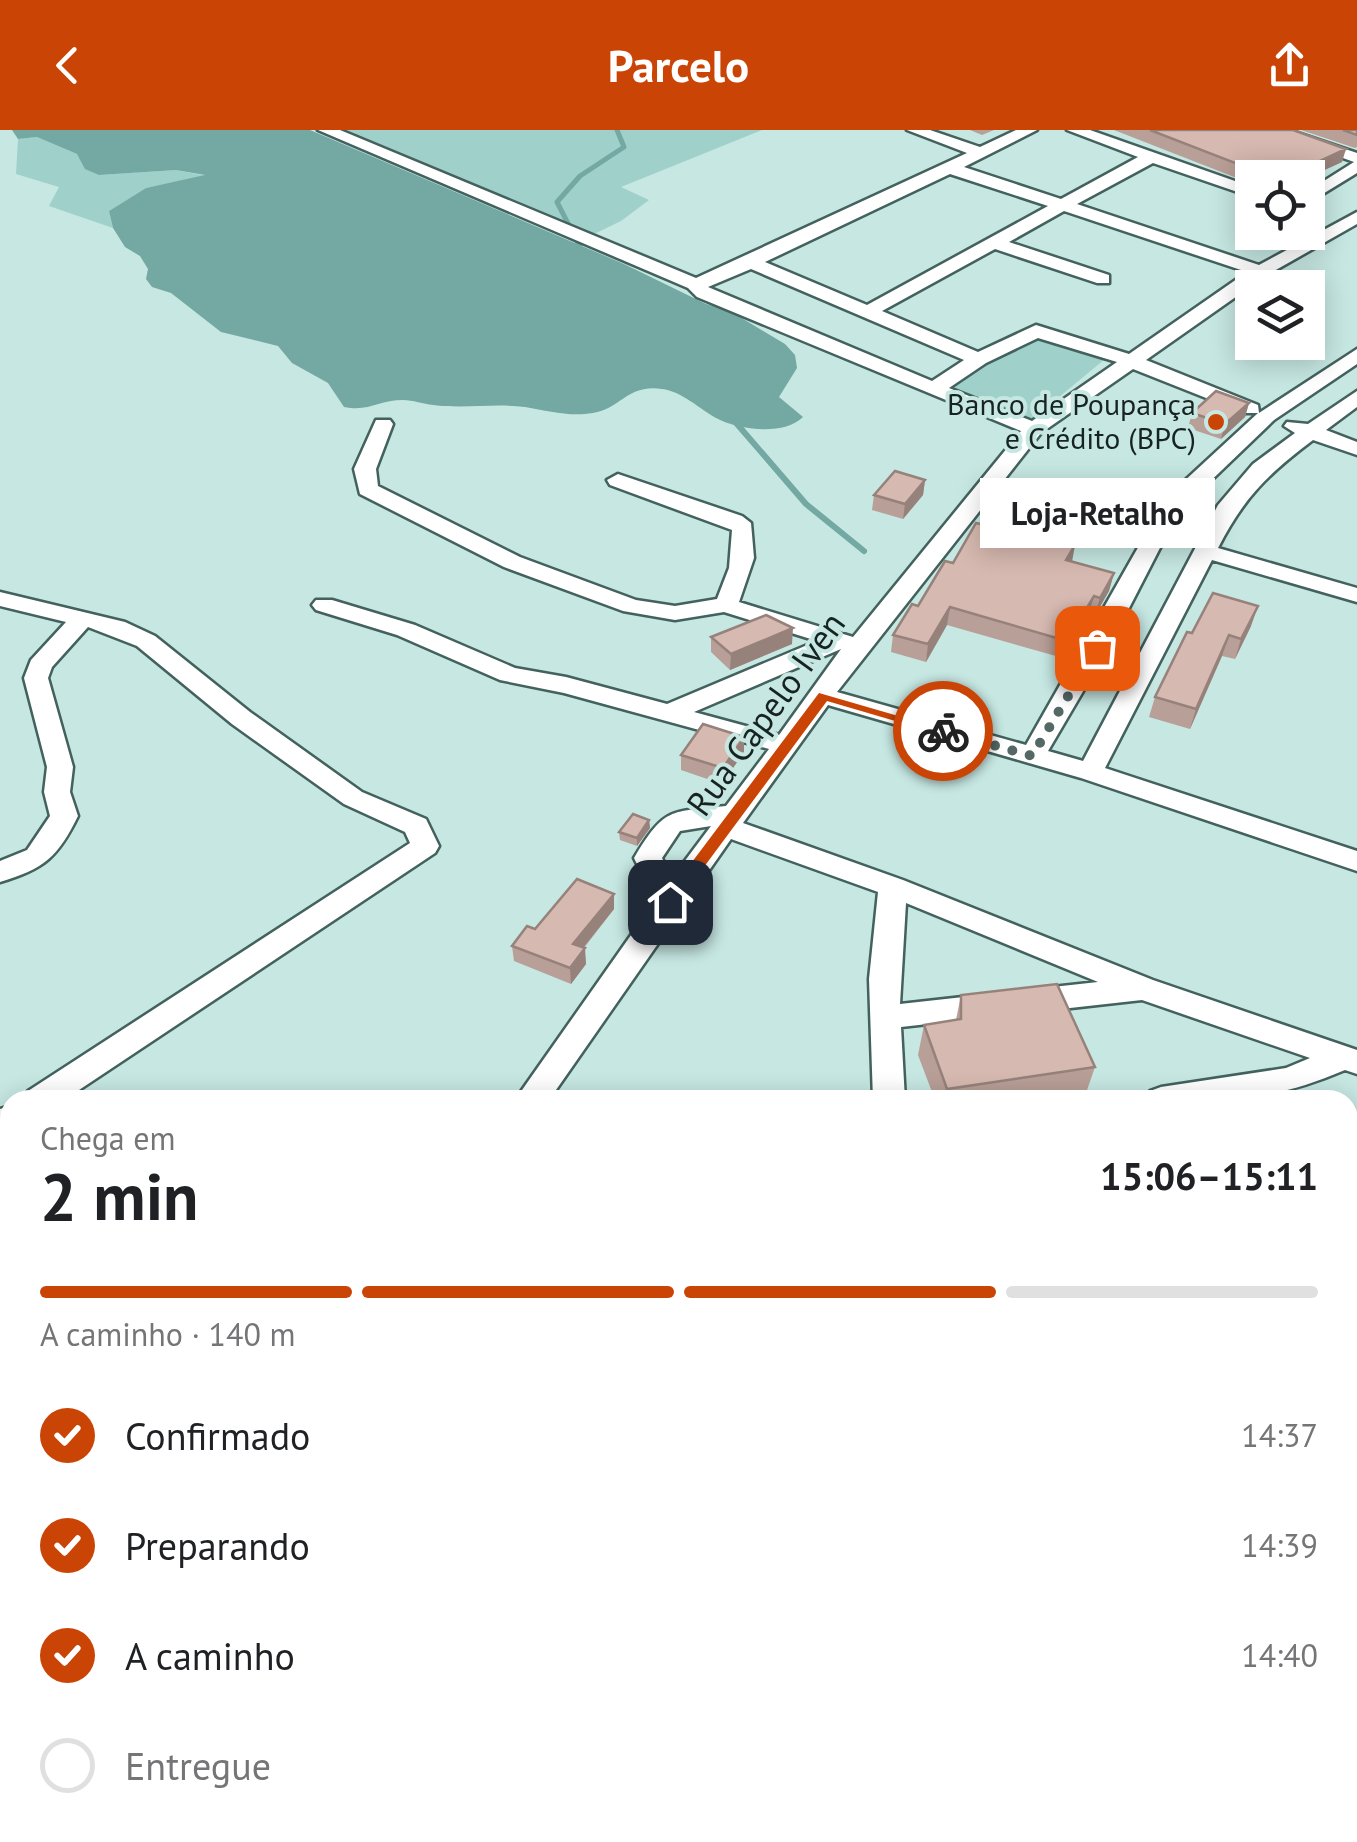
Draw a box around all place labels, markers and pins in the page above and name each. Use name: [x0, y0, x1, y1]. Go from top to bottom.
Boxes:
place label: Banco de Poupança e Crédito (BPC): [947, 384, 1196, 457]
marker: Banco de Poupança e Crédito (BPC): [1205, 411, 1227, 433]
callout: Loja-Retalho: [980, 478, 1214, 548]
pin: [1055, 606, 1140, 691]
pin: [628, 860, 713, 945]

